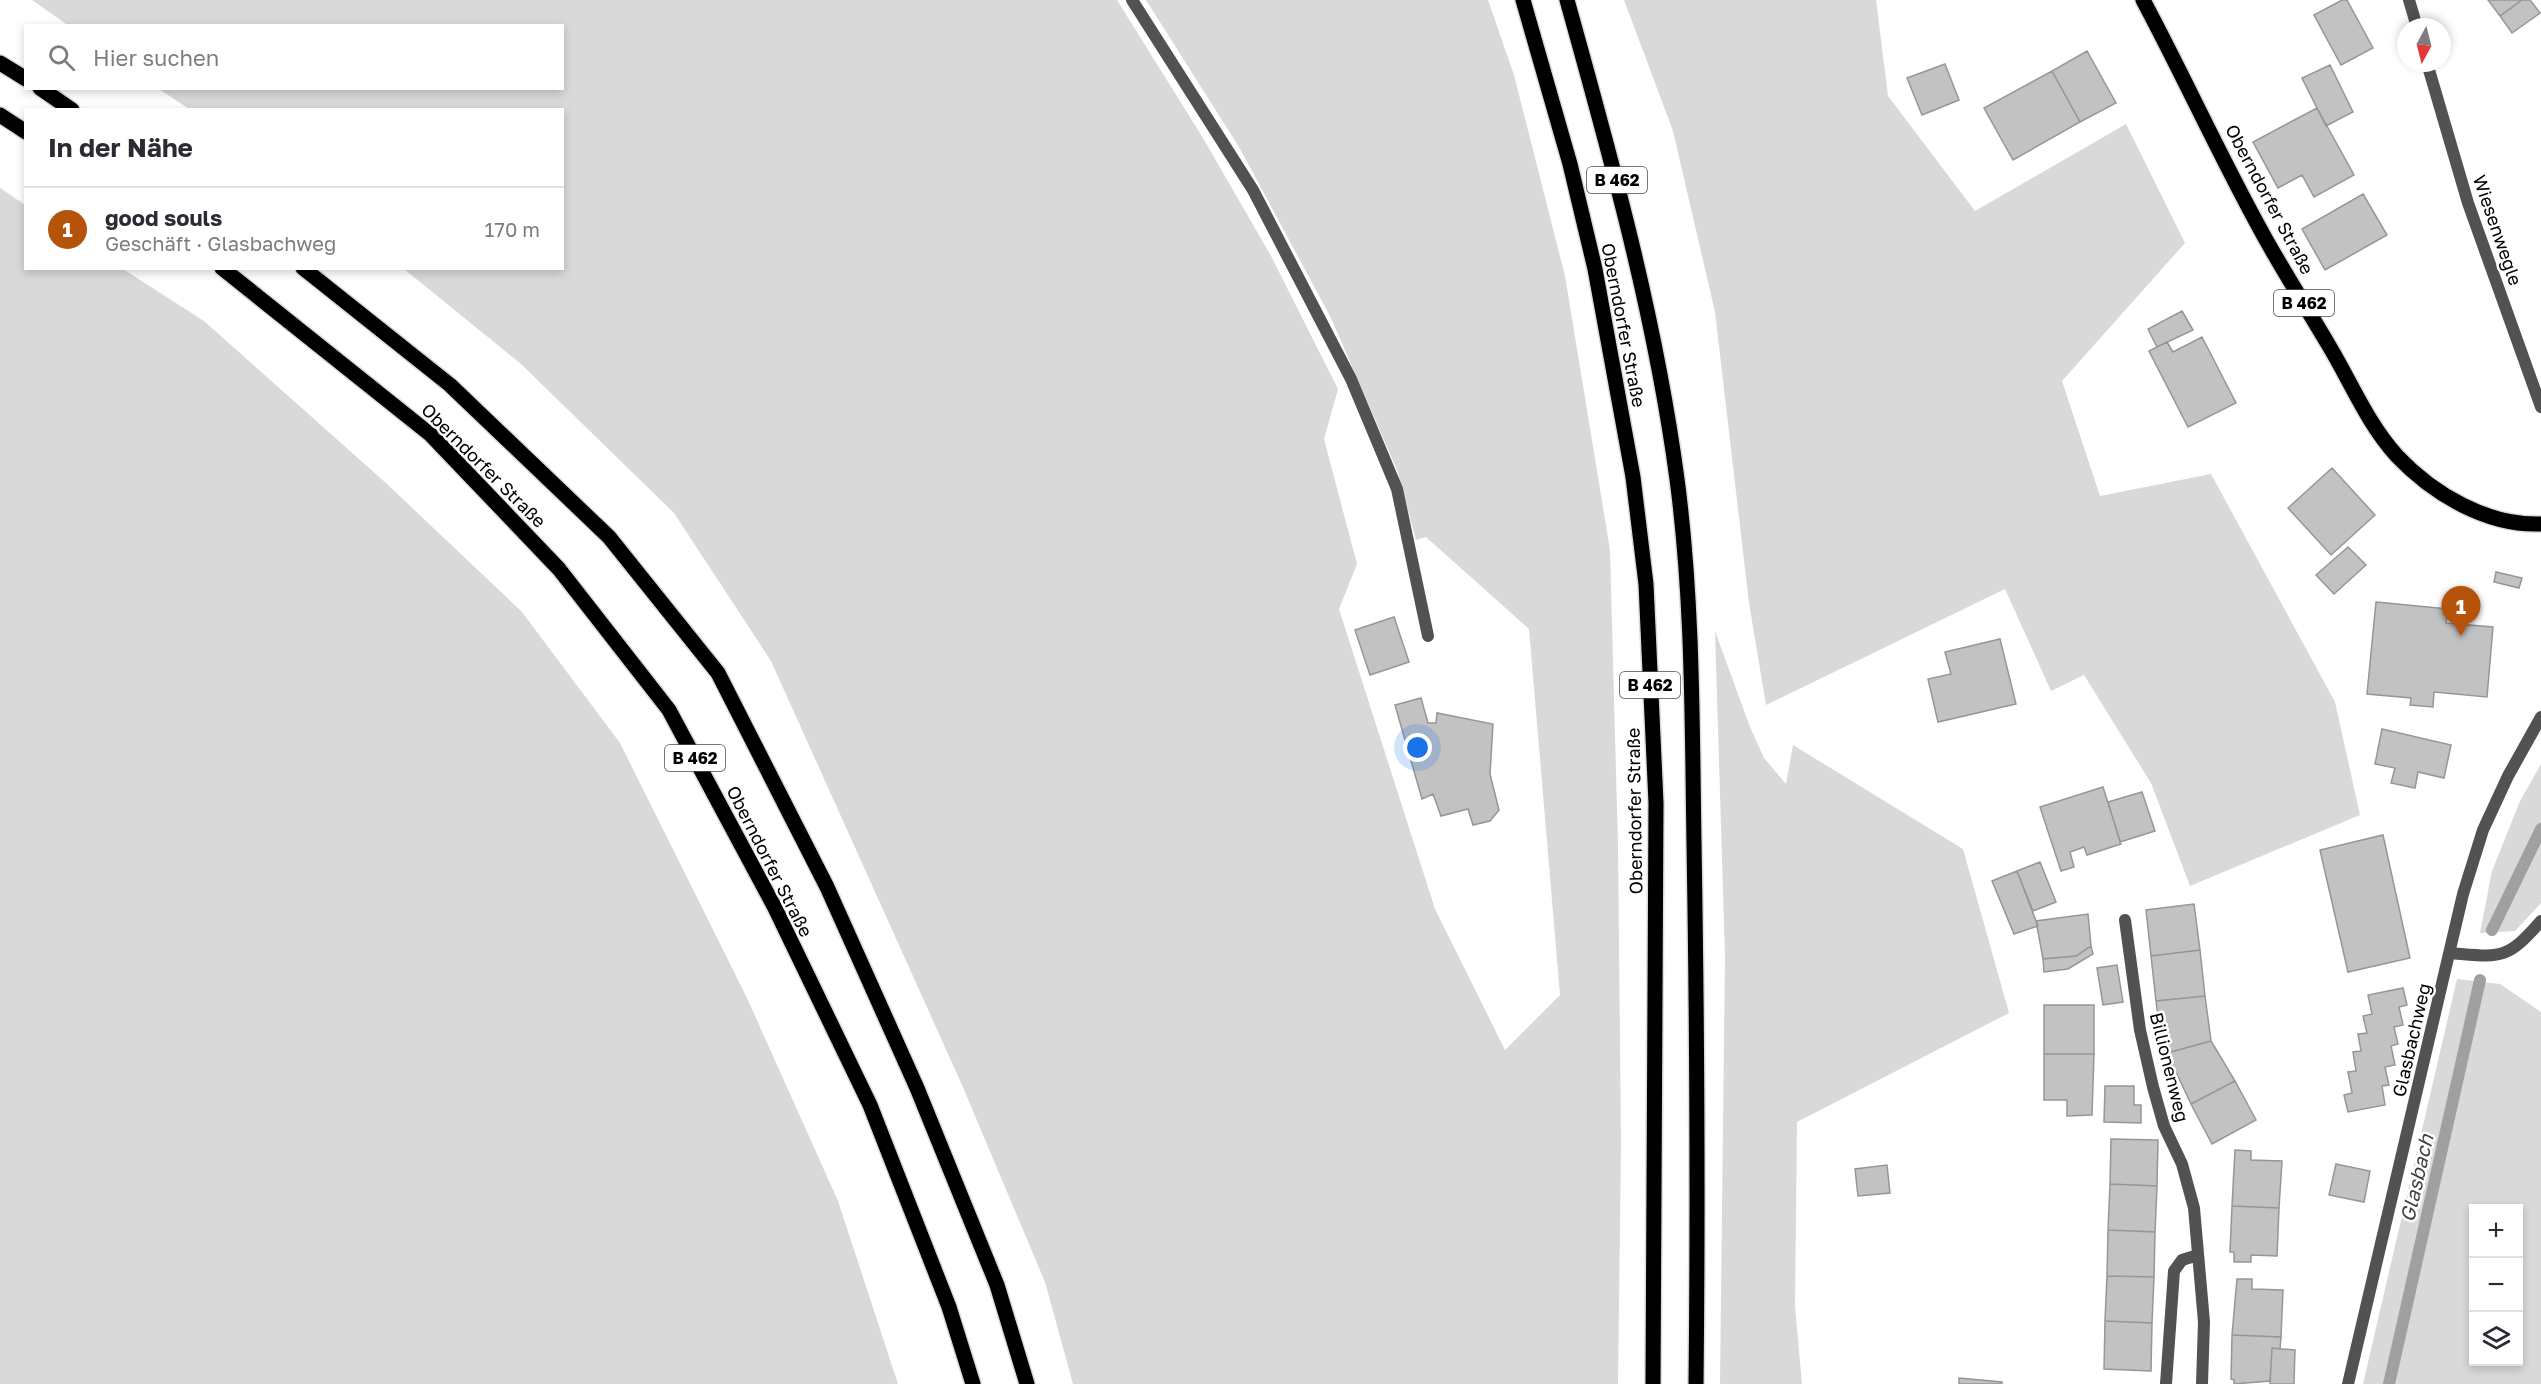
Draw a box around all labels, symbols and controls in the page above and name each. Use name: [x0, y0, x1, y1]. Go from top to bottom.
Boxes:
north arrow: [2397, 18, 2451, 72]
search box: [24, 24, 564, 90]
icon: search: [45, 41, 78, 74]
text: Hier suchen: [93, 44, 219, 71]
street label: Oberndorfer Straße: [2221, 120, 2319, 278]
text: In der Nähe: [48, 132, 193, 163]
road number: B 462: [1587, 167, 1647, 193]
street label: Wiesenwegle: [2469, 172, 2527, 288]
text: good souls: [105, 204, 222, 231]
text: 1: [62, 217, 73, 241]
text: 170 m: [485, 217, 540, 241]
text: Geschäft · Glasbachweg: [105, 231, 336, 255]
street label: Oberndorfer Straße: [1597, 241, 1651, 409]
road number: B 462: [2274, 290, 2334, 316]
street label: Oberndorfer Straße: [417, 398, 551, 532]
pin: 1: [2442, 586, 2480, 636]
road number: B 462: [1620, 672, 1680, 698]
street label: Oberndorfer Straße: [1622, 727, 1646, 895]
your location: [1403, 733, 1432, 762]
road number: B 462: [665, 745, 725, 771]
street label: Oberndorfer Straße: [722, 782, 818, 940]
street label: Glasbachweg: [2387, 981, 2435, 1099]
street label: Billionenweg: [2146, 1010, 2194, 1124]
water label: Glasbach: [2394, 1131, 2438, 1224]
map controls: [2469, 1204, 2523, 1366]
button: +: [2469, 1204, 2523, 1258]
button: −: [2469, 1258, 2523, 1312]
button: layers: [2469, 1312, 2523, 1366]

